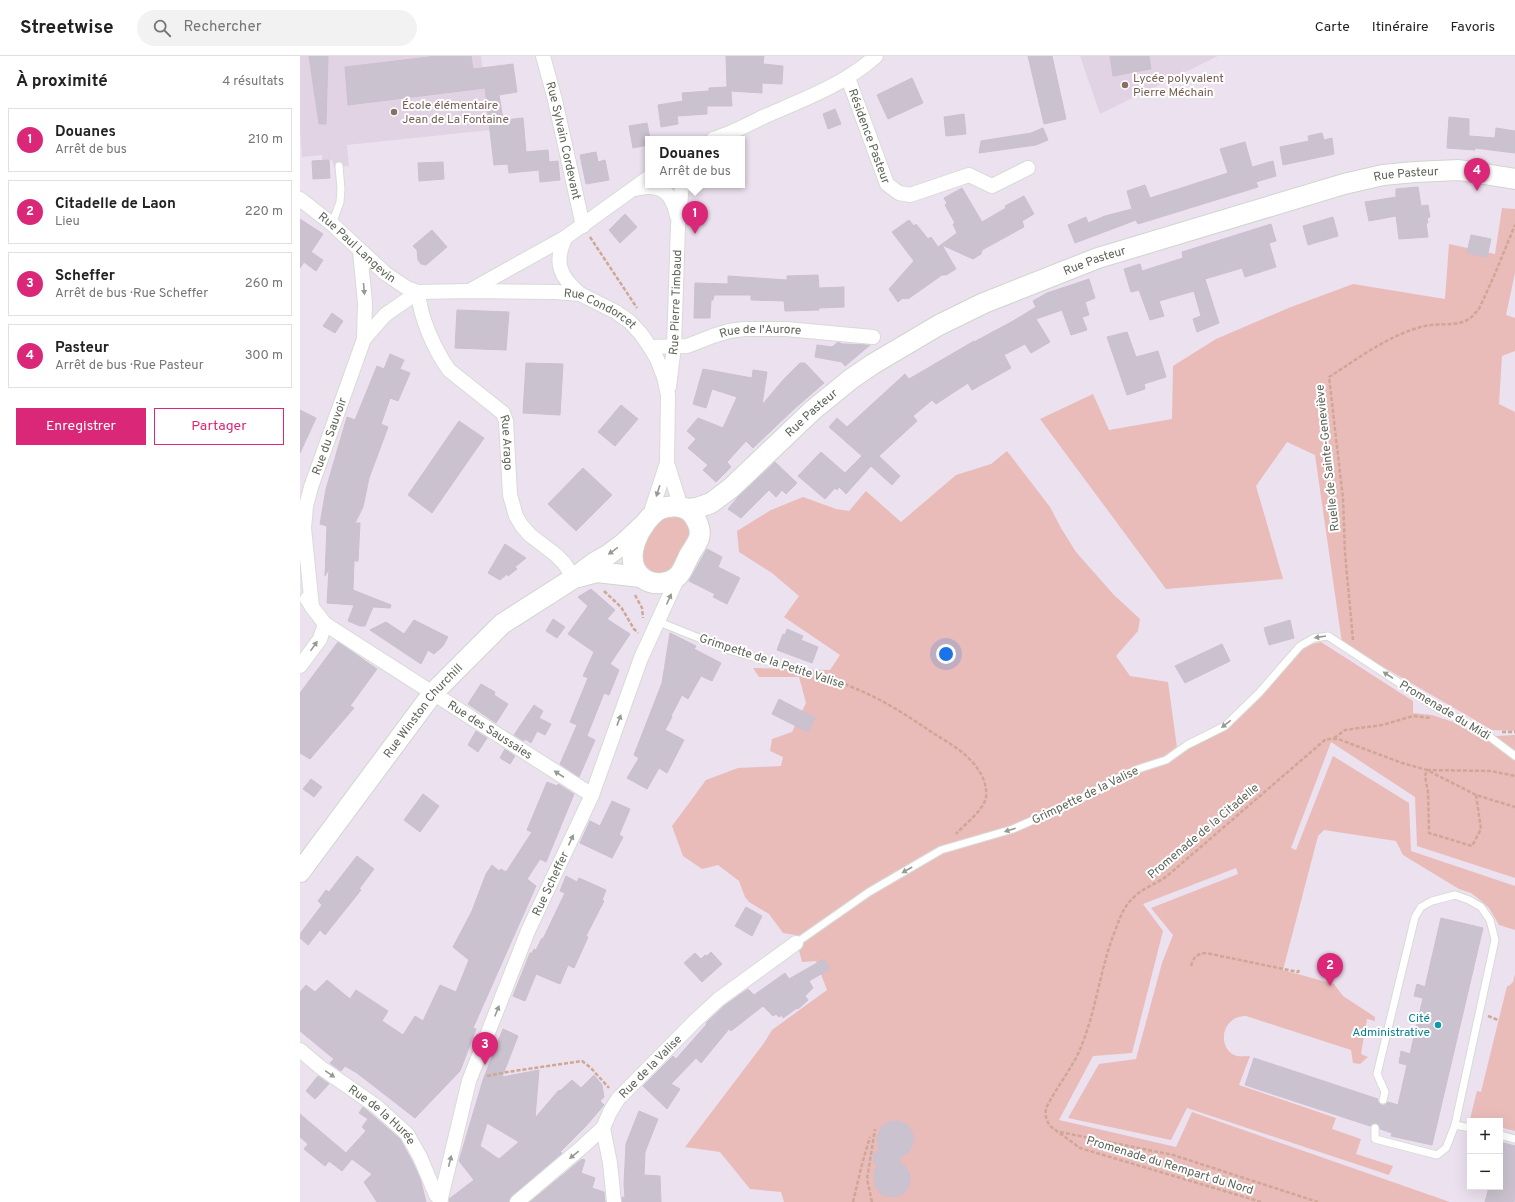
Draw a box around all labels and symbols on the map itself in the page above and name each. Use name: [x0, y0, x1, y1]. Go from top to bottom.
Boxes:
place label: Lycée polyvalent Pierre Méchain: [1133, 71, 1224, 101]
street label: Rue Sylvain Cordevant: [541, 80, 584, 201]
marker: Lycée polyvalent Pierre Méchain: [1120, 80, 1130, 90]
street label: Résidence Pasteur: [844, 87, 893, 187]
place label: École élémentaire Jean de La Fontaine: [402, 98, 509, 128]
marker: École élémentaire Jean de La Fontaine: [389, 107, 399, 117]
pin: 4: [1464, 158, 1490, 191]
street label: Rue Pasteur: [1372, 164, 1439, 186]
pin: 1: [682, 201, 708, 234]
street label: Rue Paul Langevin: [314, 209, 399, 287]
street label: Rue Pasteur: [1061, 243, 1128, 280]
street label: Rue Pierre Timbaud: [666, 249, 686, 356]
one-way arrow: [361, 283, 367, 296]
street label: Rue Condorcet: [563, 286, 639, 333]
street label: Rue de l'Aurore: [718, 322, 802, 343]
street label: Ruelle de Sainte-Geneviève: [1312, 384, 1344, 532]
street label: Rue Pasteur: [782, 386, 842, 441]
street label: Rue du Sauvoir: [309, 395, 351, 478]
street label: Rue Arago: [495, 413, 516, 471]
one-way arrow: [655, 485, 661, 497]
one-way arrow: [608, 547, 618, 555]
one-way arrow: [666, 593, 672, 604]
street label: Grimpette de la Petite Valise: [697, 631, 846, 693]
one-way arrow: [1314, 635, 1326, 641]
one-way arrow: [310, 641, 318, 651]
your location: [936, 644, 956, 664]
street label: Rue Winston Churchill: [380, 661, 467, 762]
one-way arrow: [1383, 671, 1393, 679]
street label: Promenade du Midi: [1396, 677, 1493, 744]
street label: Rue des Saussaies: [444, 697, 535, 764]
one-way arrow: [616, 713, 622, 725]
one-way arrow: [1221, 720, 1231, 728]
street label: Grimpette de la Valise: [1029, 763, 1141, 829]
one-way arrow: [554, 770, 564, 778]
street label: Promenade de la Citadelle: [1145, 780, 1263, 883]
one-way arrow: [1003, 827, 1015, 833]
one-way arrow: [568, 835, 574, 846]
street label: Rue Scheffer: [529, 849, 573, 919]
one-way arrow: [901, 866, 913, 873]
pin: 2: [1317, 953, 1343, 986]
one-way arrow: [494, 1004, 500, 1016]
place label: Cité Administrative: [1352, 1011, 1430, 1041]
marker: Cité Administrative: [1433, 1020, 1443, 1030]
pin: 3: [472, 1032, 498, 1065]
street label: Rue de la Valise: [616, 1032, 686, 1102]
one-way arrow: [325, 1070, 335, 1078]
street label: Rue de la Hurée: [345, 1082, 419, 1148]
street label: Promenade du Rempart du Nord: [1084, 1133, 1255, 1199]
one-way arrow: [569, 1150, 579, 1159]
one-way arrow: [447, 1155, 453, 1167]

